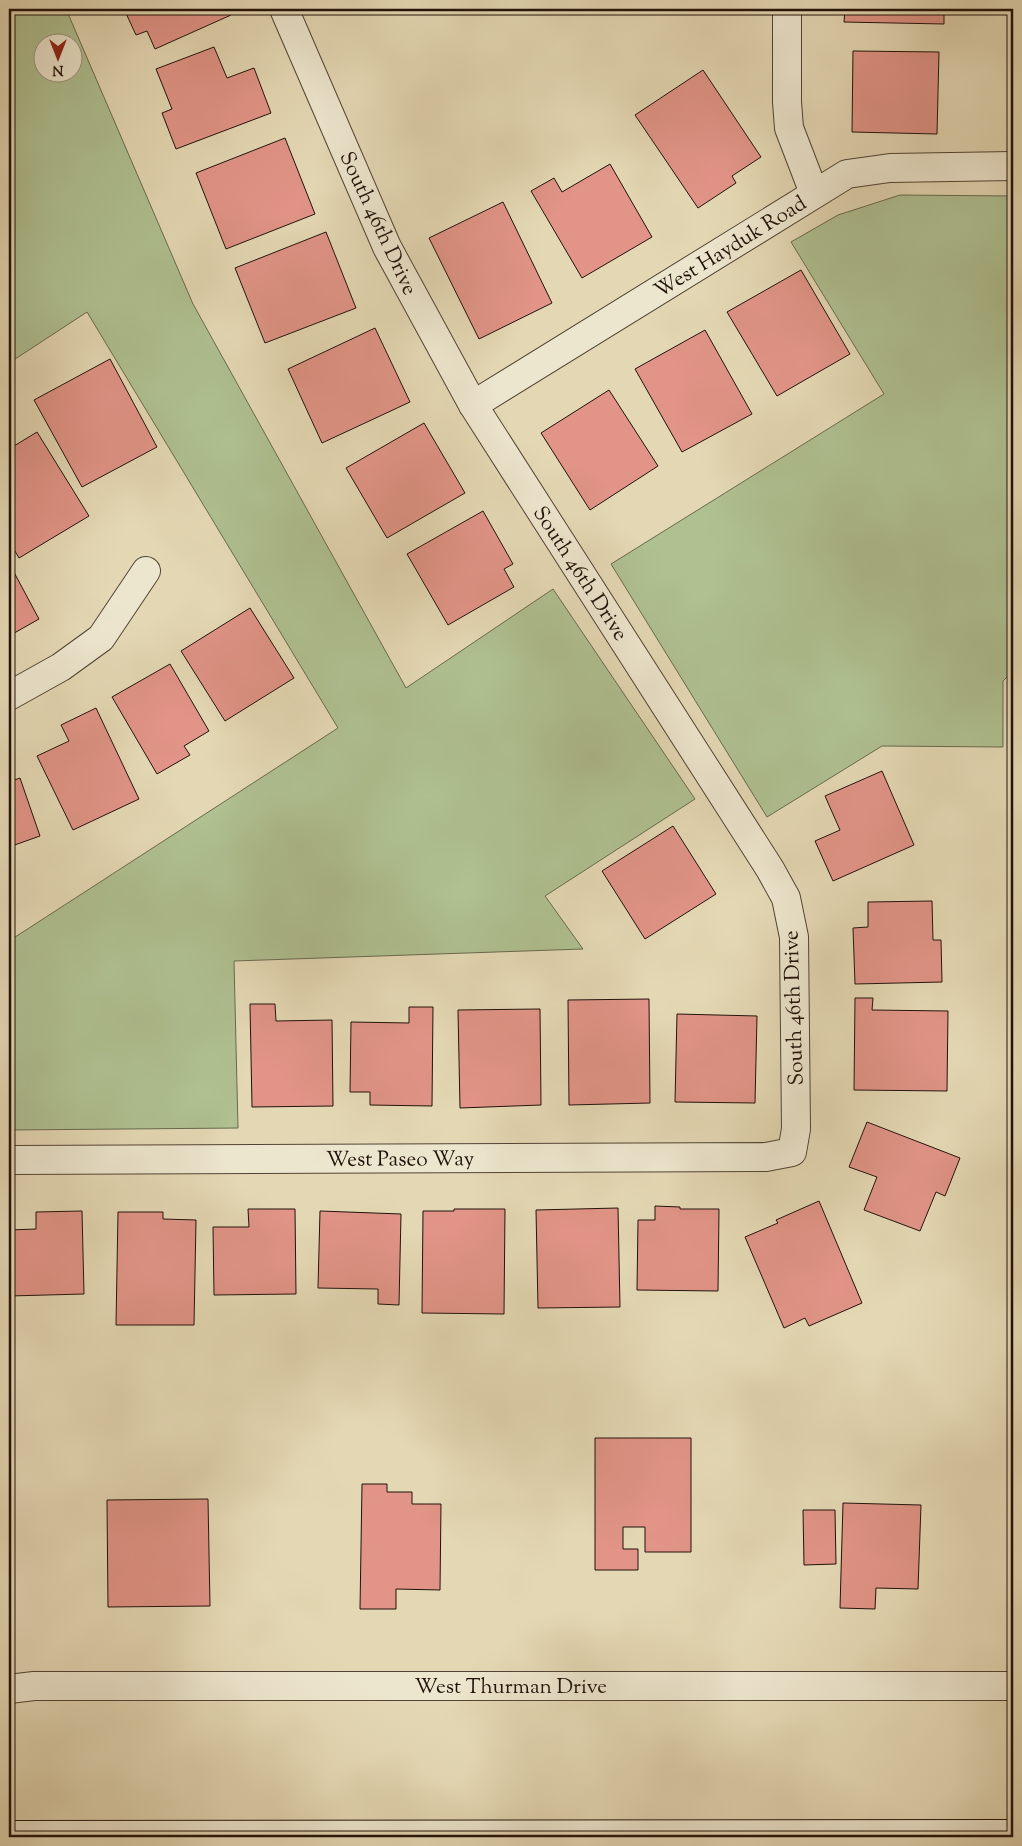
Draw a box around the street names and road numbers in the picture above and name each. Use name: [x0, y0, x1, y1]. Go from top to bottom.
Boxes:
street label: South 46th Drive: [331, 147, 424, 301]
street label: West Hayduk Road: [649, 189, 813, 306]
street label: South 46th Drive: [524, 501, 634, 647]
street label: South 46th Drive: [777, 930, 813, 1086]
street label: West Paseo Way: [326, 1145, 475, 1176]
street label: West Thurman Drive: [415, 1673, 607, 1703]

